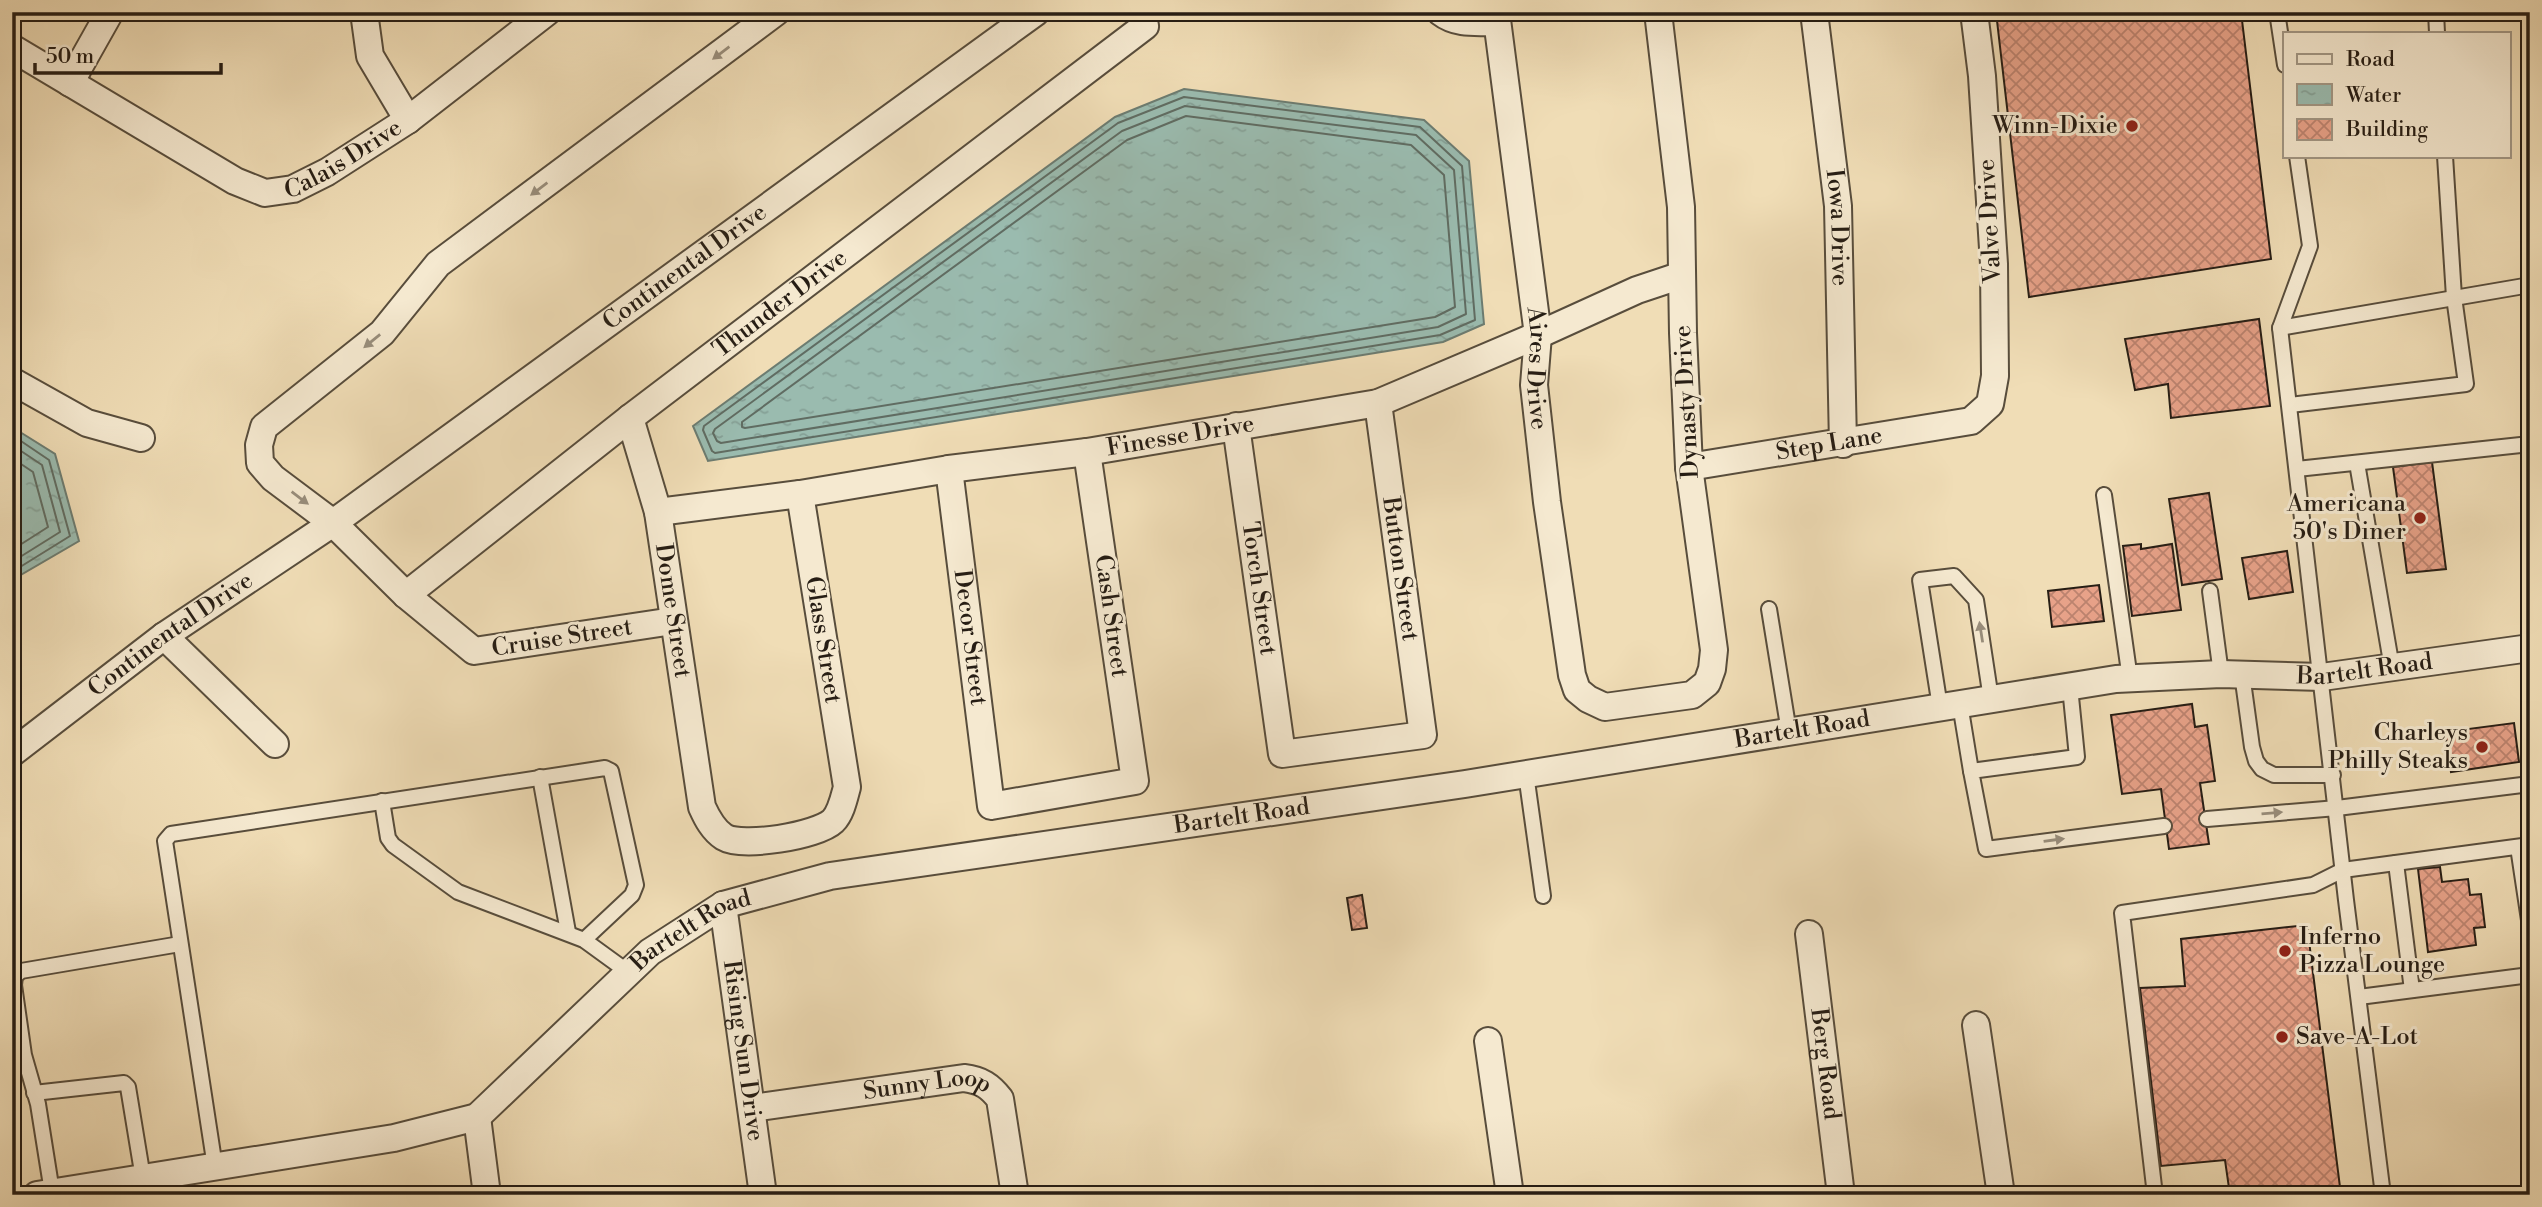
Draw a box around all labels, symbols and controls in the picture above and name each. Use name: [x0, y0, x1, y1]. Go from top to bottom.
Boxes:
scale bar: [35, 32, 220, 76]
legend: [2283, 32, 2510, 158]
text: 50 m: [46, 44, 94, 70]
one-way arrow: [712, 46, 730, 60]
text: Road: [2346, 47, 2395, 73]
text: Water: [2345, 83, 2401, 109]
place label: Winn-Dixie: [1991, 111, 2118, 141]
street label: Calais Drive: [282, 113, 407, 205]
text: Building: [2345, 117, 2428, 143]
marker: Winn-Dixie: [2124, 118, 2140, 134]
street label: Valve Drive: [1972, 158, 2008, 285]
street label: Iowa Drive: [1819, 167, 1855, 286]
one-way arrow: [529, 182, 548, 196]
street label: Continental Drive: [597, 198, 773, 337]
street label: Thunder Drive: [707, 243, 853, 365]
street label: Aires Drive: [1519, 304, 1554, 431]
street label: Dynasty Drive: [1668, 324, 1706, 480]
one-way arrow: [363, 334, 381, 349]
street label: Finesse Drive: [1104, 409, 1256, 463]
street label: Step Lane: [1774, 421, 1885, 468]
place label: Americana 50's Diner: [2286, 489, 2407, 547]
one-way arrow: [291, 490, 309, 504]
street label: Button Street: [1375, 494, 1425, 643]
marker: Americana 50's Diner: [2412, 510, 2428, 526]
street label: Torch Street: [1235, 520, 1283, 658]
street label: Dome Street: [648, 542, 698, 681]
street label: Cash Street: [1088, 553, 1135, 680]
street label: Continental Drive: [82, 566, 259, 704]
street label: Decor Street: [947, 568, 993, 708]
street label: Glass Street: [798, 574, 848, 706]
street label: Cruise Street: [490, 612, 635, 664]
one-way arrow: [1975, 620, 1986, 642]
street label: Bartelt Road: [2295, 647, 2435, 692]
street label: Bartelt Road: [1731, 704, 1872, 755]
place label: Charleys Philly Steaks: [2328, 718, 2468, 776]
marker: Charleys Philly Steaks: [2474, 739, 2490, 755]
street label: Bartelt Road: [1171, 792, 1312, 841]
one-way arrow: [2261, 807, 2283, 818]
one-way arrow: [2043, 835, 2065, 846]
street label: Bartelt Road: [623, 883, 755, 978]
place label: Inferno Pizza Lounge: [2299, 922, 2445, 980]
marker: Inferno Pizza Lounge: [2277, 943, 2293, 959]
street label: Rising Sun Drive: [716, 958, 770, 1143]
street label: Berg Road: [1803, 1005, 1847, 1122]
place label: Save-A-Lot: [2296, 1022, 2419, 1052]
marker: Save-A-Lot: [2274, 1029, 2290, 1045]
street label: Sunny Loop: [861, 1063, 997, 1107]

